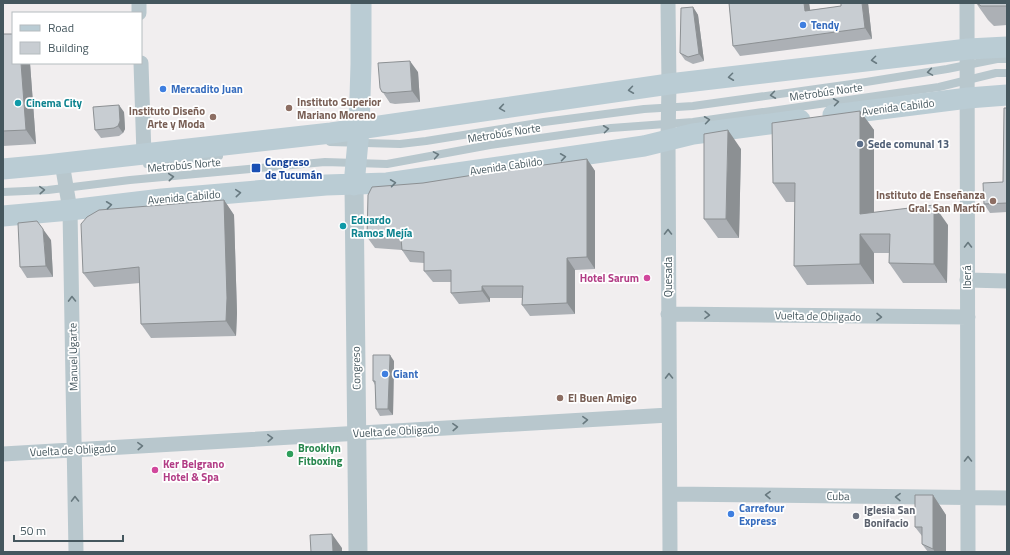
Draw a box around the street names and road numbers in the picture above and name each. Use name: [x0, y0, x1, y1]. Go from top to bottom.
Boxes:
street label: Metrobús Norte: [788, 79, 864, 105]
street label: Avenida Cabildo: [861, 95, 935, 119]
street label: Metrobús Norte: [466, 119, 542, 147]
street label: Avenida Cabildo: [469, 153, 543, 179]
street label: Metrobús Norte: [147, 154, 222, 176]
street label: Avenida Cabildo: [147, 186, 221, 208]
street label: Quesada: [660, 256, 676, 297]
street label: Iberá: [959, 265, 975, 289]
street label: Vuelta de Obligado: [775, 307, 862, 325]
street label: Manuel Ugarte: [64, 322, 82, 391]
street label: Congreso: [348, 346, 364, 390]
street label: Vuelta de Obligado: [352, 421, 440, 441]
street label: Vuelta de Obligado: [29, 440, 117, 460]
street label: Cuba: [826, 488, 850, 504]

